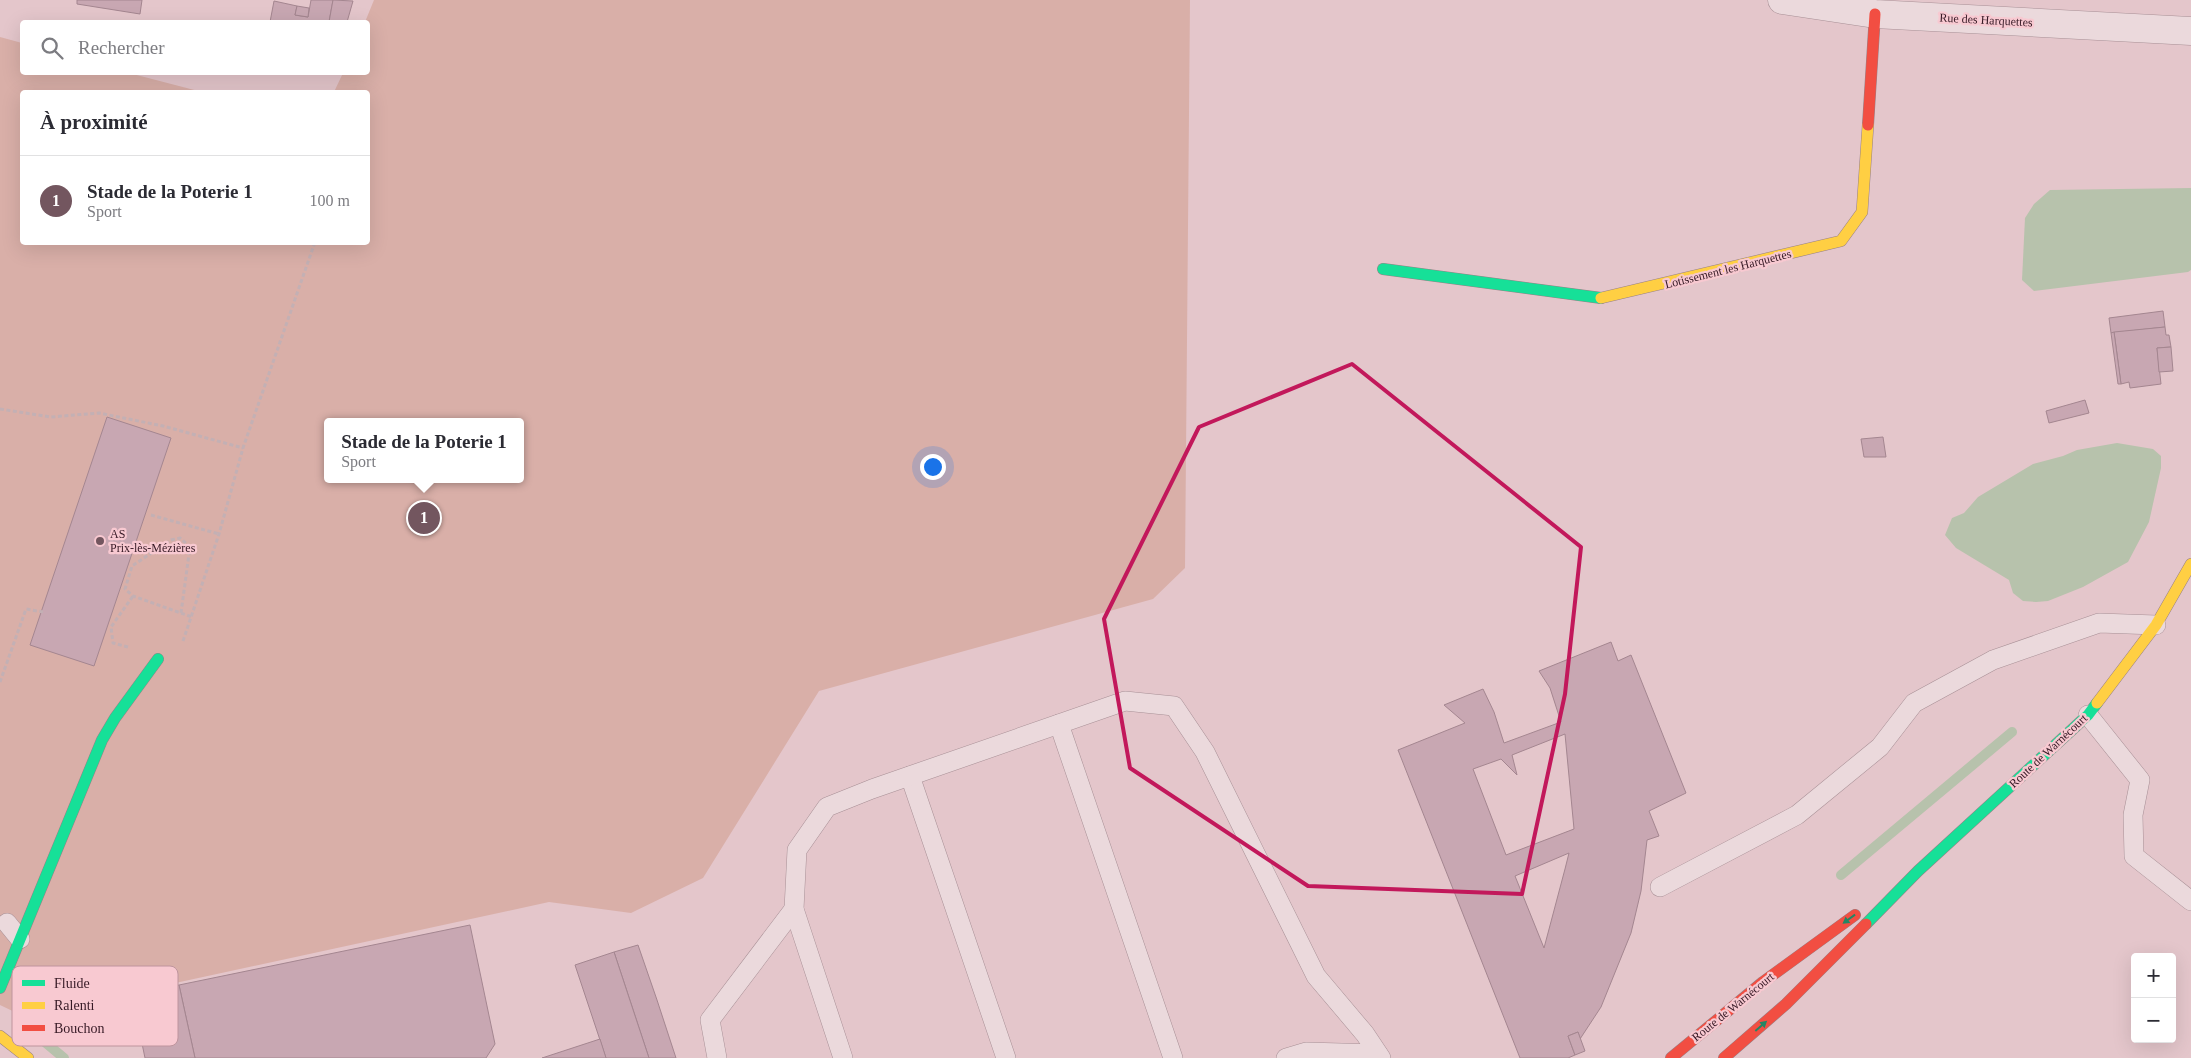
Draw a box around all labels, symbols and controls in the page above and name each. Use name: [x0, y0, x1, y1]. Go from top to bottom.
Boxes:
street label: Rue des Harquettes: [1939, 11, 2033, 29]
search box: [20, 20, 370, 75]
icon: search: [38, 34, 66, 62]
text: Rechercher: [78, 37, 165, 58]
text: À proximité: [40, 110, 148, 134]
text: Stade de la Poterie 1: [87, 181, 253, 202]
text: 1: [52, 192, 60, 209]
text: 100 m: [310, 192, 350, 209]
text: Sport: [87, 203, 122, 220]
street label: Lotissement les Harquettes: [1663, 246, 1793, 292]
popup: [324, 418, 524, 483]
text: Stade de la Poterie 1: [341, 431, 507, 452]
text: Sport: [341, 453, 376, 470]
your location: [920, 454, 946, 480]
pin: 1: [408, 499, 440, 537]
place label: AS Prix-lès-Mézières: [110, 527, 196, 555]
marker: AS Prix-lès-Mézières: [94, 535, 106, 547]
street label: Route de Warnécourt: [2006, 711, 2090, 791]
one-way arrow: [1843, 914, 1856, 924]
map controls: [2131, 953, 2176, 1043]
button: +: [2131, 953, 2176, 998]
legend: [12, 966, 178, 1046]
street label: Route de Warnécourt: [1689, 969, 1777, 1044]
text: Fluide: [54, 976, 90, 991]
text: Ralenti: [54, 998, 95, 1013]
button: −: [2131, 998, 2176, 1043]
one-way arrow: [1754, 1020, 1766, 1032]
text: Bouchon: [54, 1021, 105, 1036]

